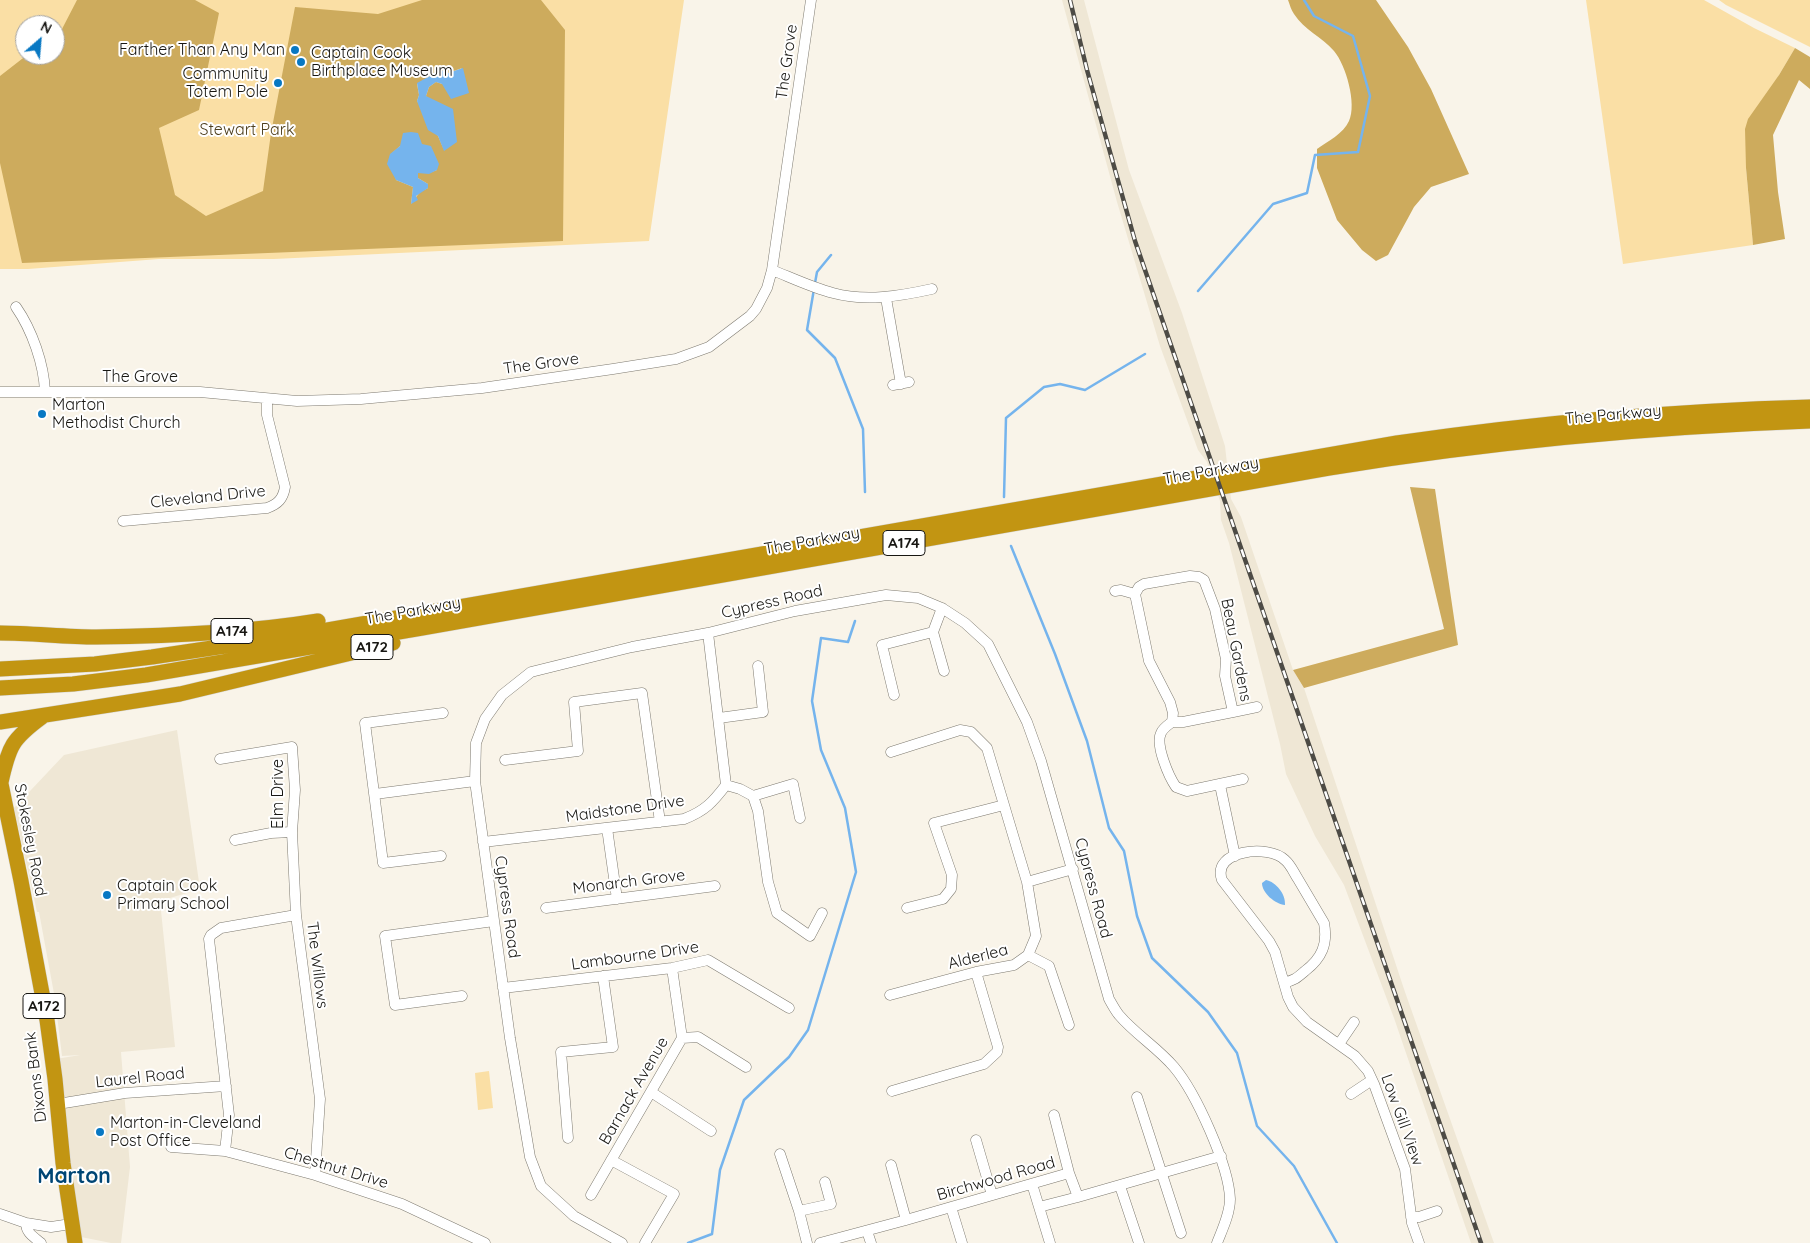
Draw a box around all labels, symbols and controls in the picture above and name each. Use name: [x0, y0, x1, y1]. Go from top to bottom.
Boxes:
north arrow: [15, 15, 65, 65]
text: N: [38, 17, 55, 38]
street label: The Grove: [772, 23, 802, 101]
place label: Farther Than Any Man: [119, 40, 285, 60]
place label: Captain Cook Birthplace Museum: [311, 43, 453, 81]
marker: Farther Than Any Man: [289, 44, 301, 56]
marker: Captain Cook Birthplace Museum: [295, 56, 307, 68]
place label: Community Totem Pole: [182, 64, 268, 102]
marker: Community Totem Pole: [272, 77, 284, 89]
park label: Stewart Park: [200, 120, 294, 140]
street label: The Grove: [502, 349, 580, 379]
street label: The Grove: [102, 367, 178, 387]
place label: Marton Methodist Church: [52, 395, 181, 433]
street label: The Parkway: [1564, 401, 1662, 429]
marker: Marton Methodist Church: [36, 408, 48, 420]
street label: The Parkway: [1162, 453, 1260, 489]
street label: Cleveland Drive: [150, 481, 266, 513]
street label: The Parkway: [763, 523, 861, 559]
road number: A174: [883, 530, 925, 556]
street label: Cypress Road: [720, 581, 824, 623]
street label: The Parkway: [364, 593, 462, 629]
street label: Beau Gardens: [1217, 597, 1255, 703]
road number: A174: [211, 618, 253, 644]
road number: A172: [351, 634, 393, 660]
street label: Elm Drive: [268, 759, 288, 829]
street label: Stokesley Road: [10, 782, 50, 898]
street label: Maidstone Drive: [564, 791, 686, 827]
street label: Cypress Road: [1070, 836, 1116, 940]
street label: Cypress Road: [490, 855, 524, 959]
street label: Monarch Grove: [572, 866, 686, 898]
place label: Captain Cook Primary School: [117, 876, 229, 914]
marker: Captain Cook Primary School: [101, 889, 113, 901]
street label: The Willows: [302, 920, 332, 1010]
street label: Lambourne Drive: [570, 938, 700, 974]
street label: Alderlea: [946, 940, 1010, 974]
road number: A172: [23, 994, 65, 1018]
street label: Dixons Bank: [21, 1031, 51, 1123]
street label: Barnack Avenue: [595, 1034, 673, 1148]
street label: Laurel Road: [94, 1064, 186, 1092]
street label: Low Gill View: [1377, 1072, 1427, 1168]
place label: Marton-in-Cleveland Post Office: [110, 1113, 261, 1151]
marker: Marton-in-Cleveland Post Office: [94, 1126, 106, 1138]
street label: Chestnut Drive: [281, 1143, 391, 1193]
street label: Birchwood Road: [935, 1153, 1057, 1205]
district label: Marton: [37, 1164, 111, 1190]

